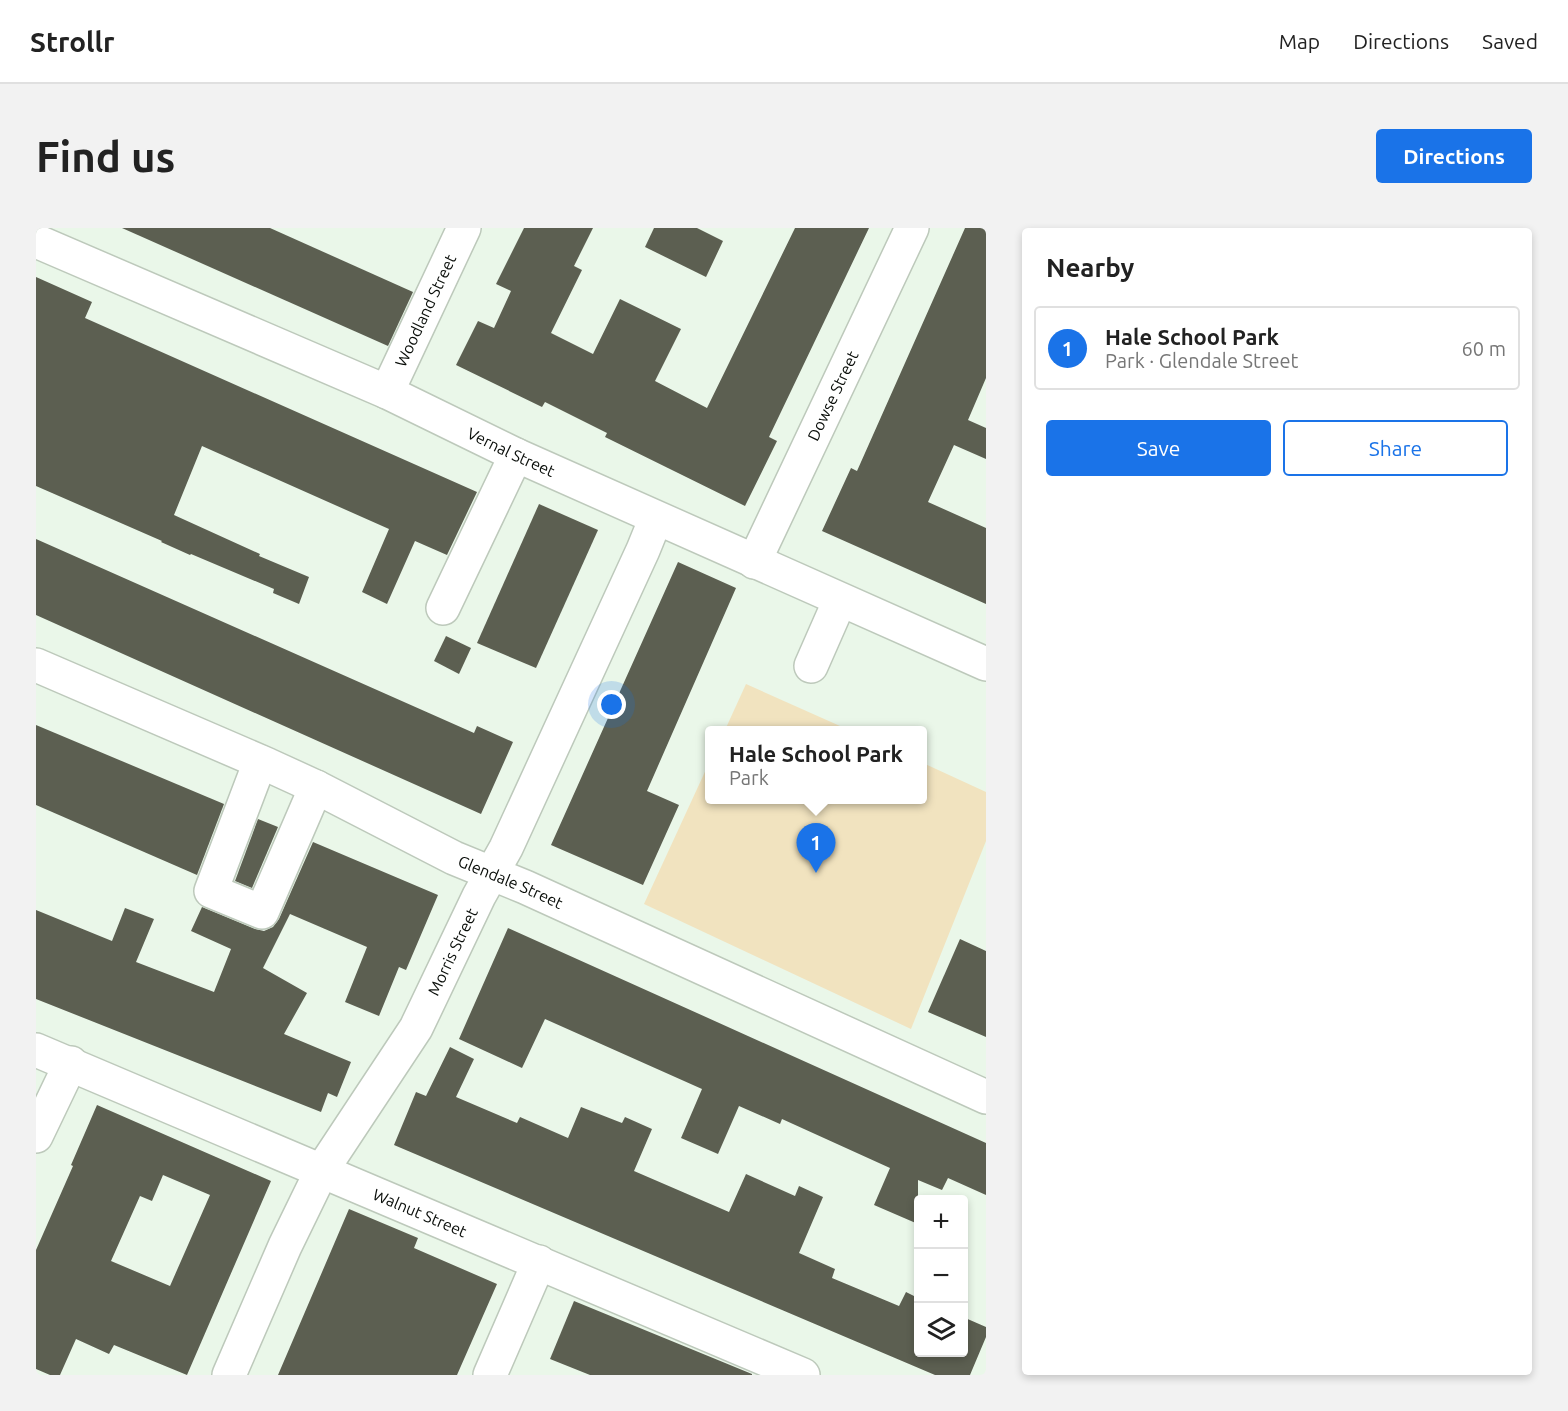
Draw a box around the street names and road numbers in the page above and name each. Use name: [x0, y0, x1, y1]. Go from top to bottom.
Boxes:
street label: Woodland Street: [391, 251, 460, 370]
street label: Dowse Street: [804, 347, 862, 443]
street label: Vernal Street: [465, 424, 558, 480]
street label: Glendale Street: [456, 852, 566, 912]
street label: Morris Street: [424, 904, 481, 998]
street label: Walnut Street: [370, 1185, 470, 1241]

